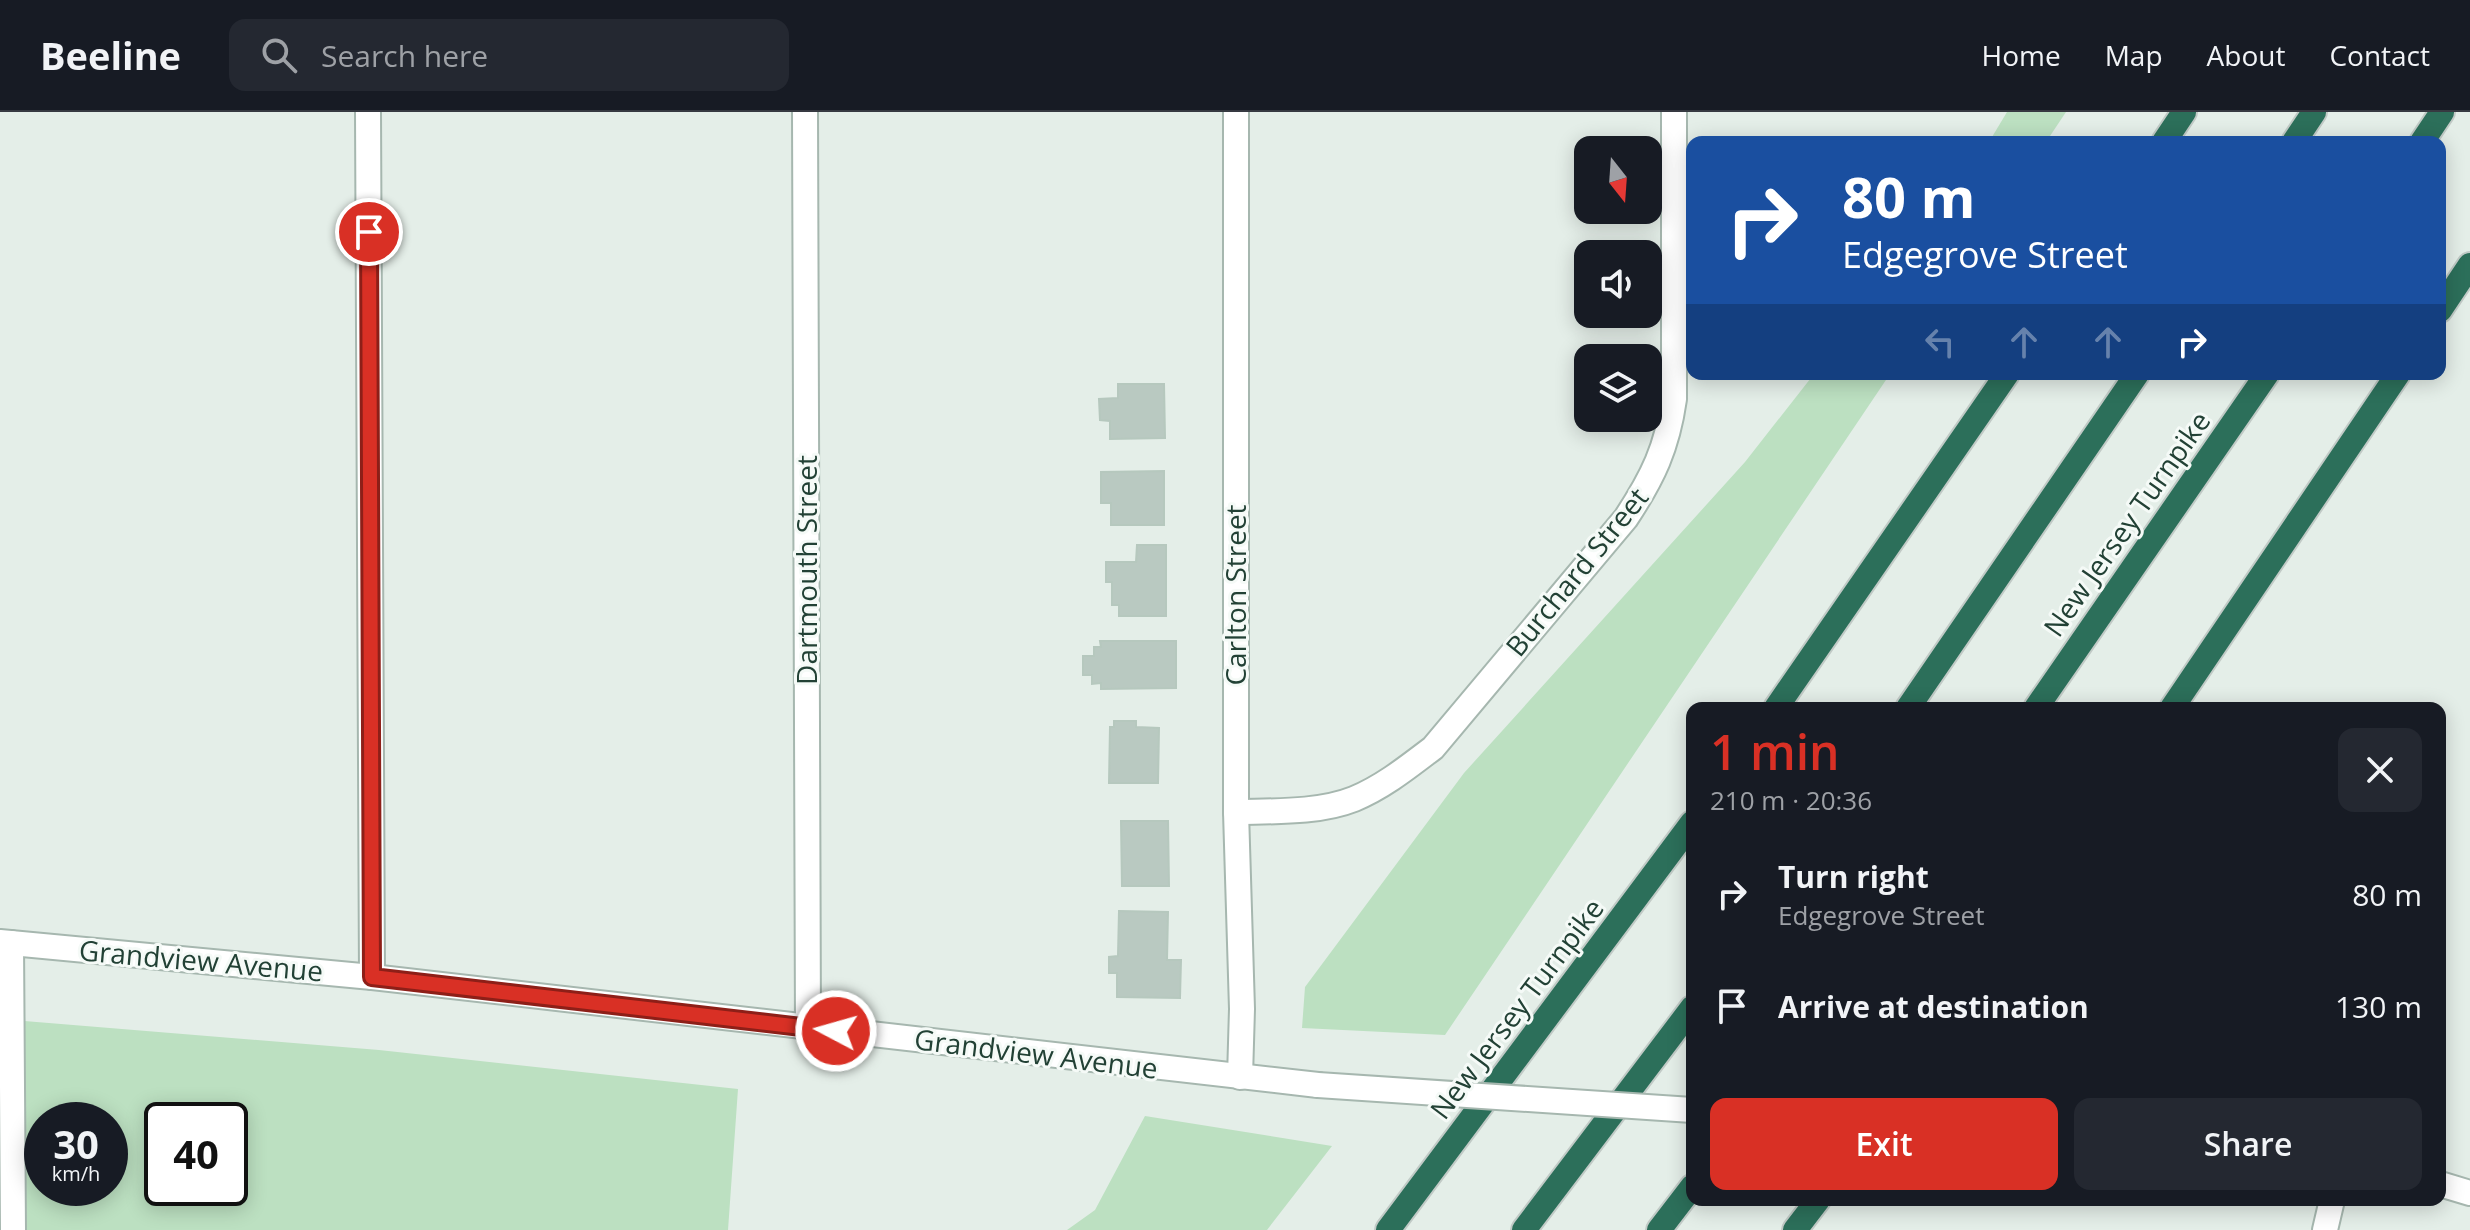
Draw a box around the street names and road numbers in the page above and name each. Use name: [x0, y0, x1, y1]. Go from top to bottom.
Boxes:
street label: New Jersey Turnpike: [2034, 403, 2218, 644]
street label: Dartmouth Street: [787, 455, 825, 685]
street label: Burchard Street: [1496, 479, 1656, 664]
street label: Carlton Street: [1216, 504, 1254, 686]
street label: New Jersey Turnpike: [1421, 890, 1612, 1126]
street label: Grandview Avenue: [77, 930, 325, 990]
street label: Grandview Avenue: [912, 1019, 1160, 1087]

